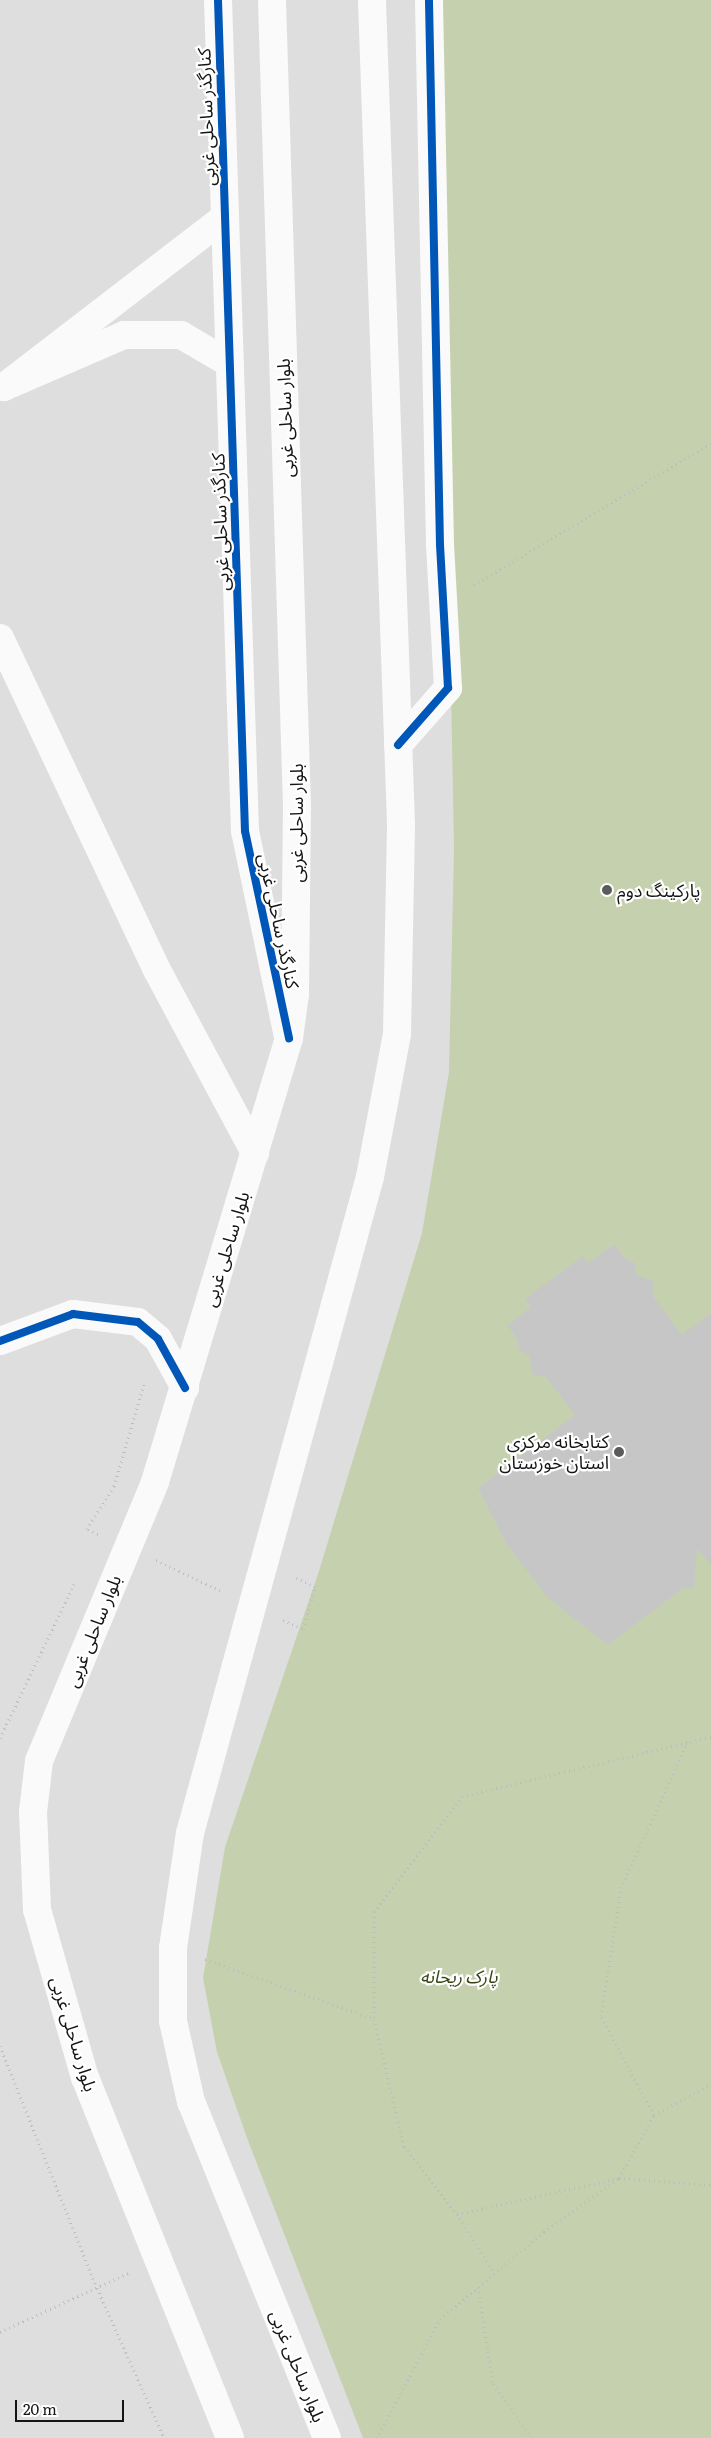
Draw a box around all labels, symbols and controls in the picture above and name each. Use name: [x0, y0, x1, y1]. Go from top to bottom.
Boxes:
street label: کنارگذر ساحلی غربی: [193, 48, 219, 186]
street label: بلوار ساحلی غربی: [272, 358, 298, 478]
street label: کنارگذر ساحلی غربی: [207, 453, 233, 591]
street label: بلوار ساحلی غربی: [285, 763, 307, 883]
street label: کنارگذر ساحلی غربی: [254, 851, 304, 991]
place label: پارکینگ دوم: [617, 879, 700, 901]
marker: پارکینگ دوم: [601, 884, 613, 896]
street label: بلوار ساحلی غربی: [198, 1189, 254, 1309]
place label: کتابخانه مرکزی استان خوزستان: [499, 1431, 609, 1474]
marker: کتابخانه مرکزی استان خوزستان: [613, 1446, 625, 1458]
street label: بلوار ساحلی غربی: [61, 1572, 125, 1690]
park label: پارک ریحانه: [420, 1965, 498, 1987]
street label: بلوار ساحلی غربی: [46, 1974, 102, 2094]
street label: بلوار ساحلی غربی: [266, 2307, 330, 2425]
scale bar: [18, 2390, 126, 2422]
text: 20 m: [23, 2397, 57, 2420]

